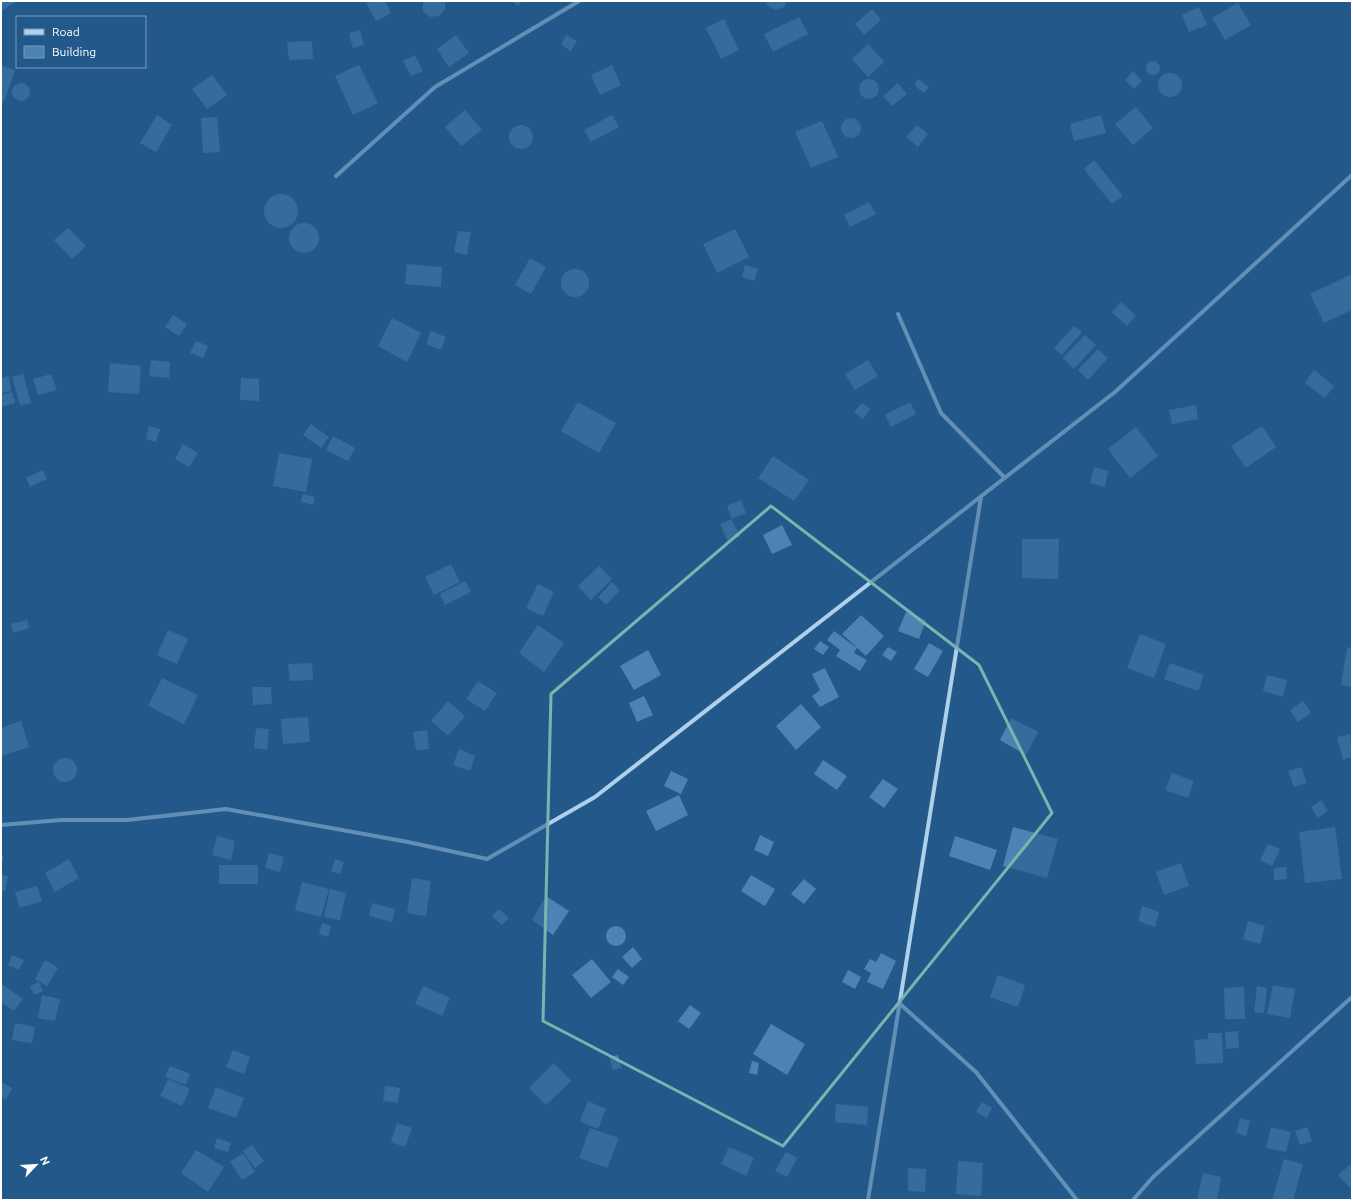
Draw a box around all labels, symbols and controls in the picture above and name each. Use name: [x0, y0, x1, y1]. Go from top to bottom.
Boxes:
legend: [16, 16, 146, 68]
text: Road: [52, 25, 80, 38]
text: Building: [52, 45, 96, 58]
north arrow: [16, 1145, 56, 1185]
text: N: [38, 1155, 52, 1167]

